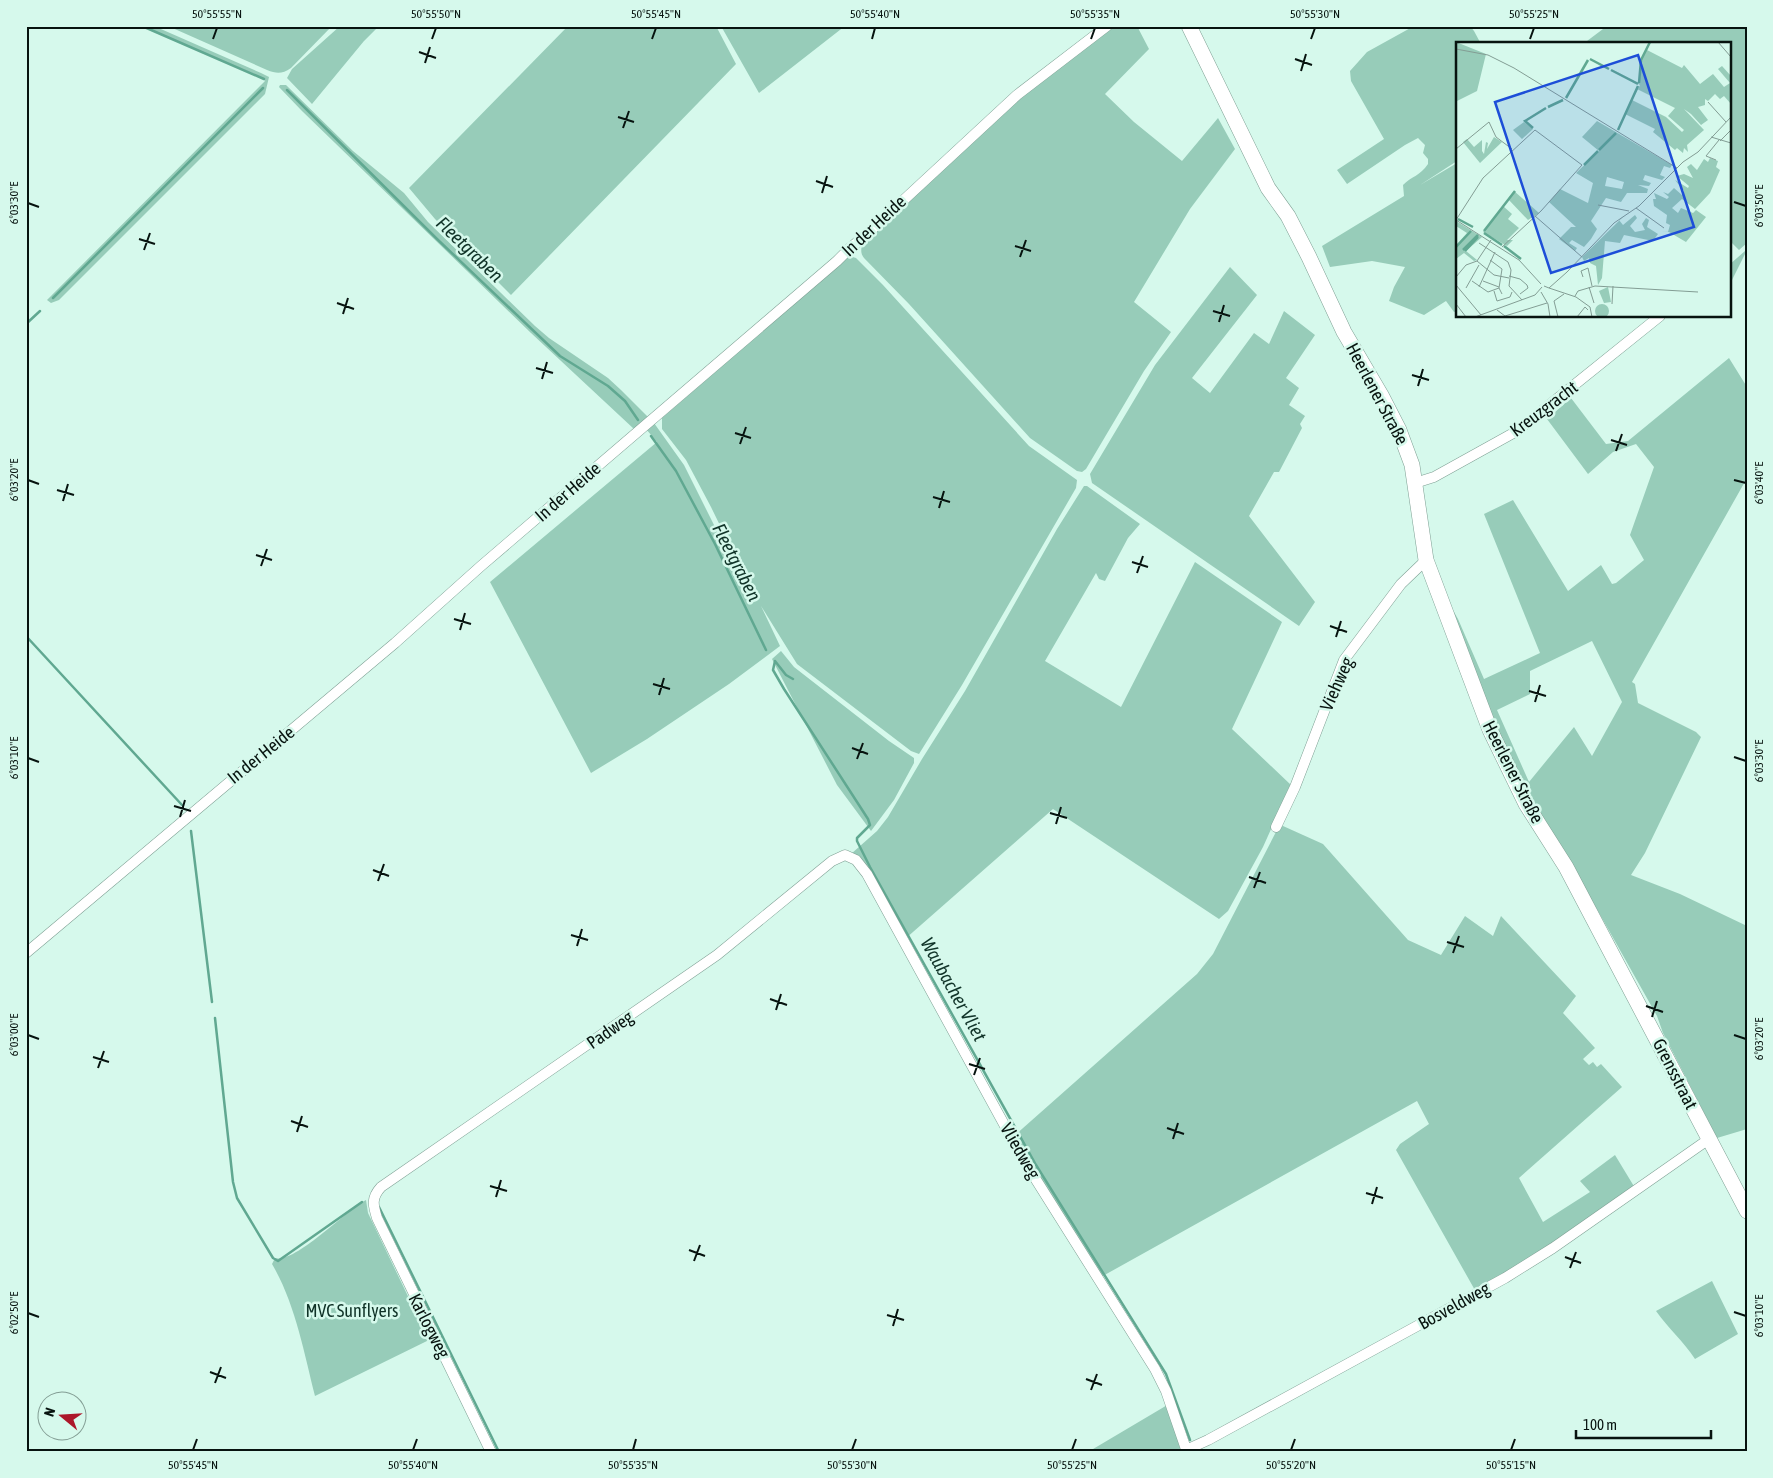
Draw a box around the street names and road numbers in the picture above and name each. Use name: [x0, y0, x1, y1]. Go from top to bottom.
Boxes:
street label: In der Heide: [837, 191, 910, 261]
street label: Heerlener Straße: [1342, 339, 1413, 448]
street label: Kreuzgracht: [1506, 376, 1582, 441]
street label: In der Heide: [531, 458, 605, 526]
street label: Viehweg: [1315, 654, 1358, 714]
street label: Heerlener Straße: [1479, 717, 1548, 827]
street label: In der Heide: [223, 721, 298, 788]
street label: Padweg: [582, 1006, 637, 1053]
street label: Grensstraat: [1649, 1035, 1702, 1113]
street label: Vliedweg: [996, 1119, 1045, 1183]
street label: Bosveldweg: [1414, 1277, 1493, 1334]
street label: Karlogweg: [404, 1290, 455, 1362]

